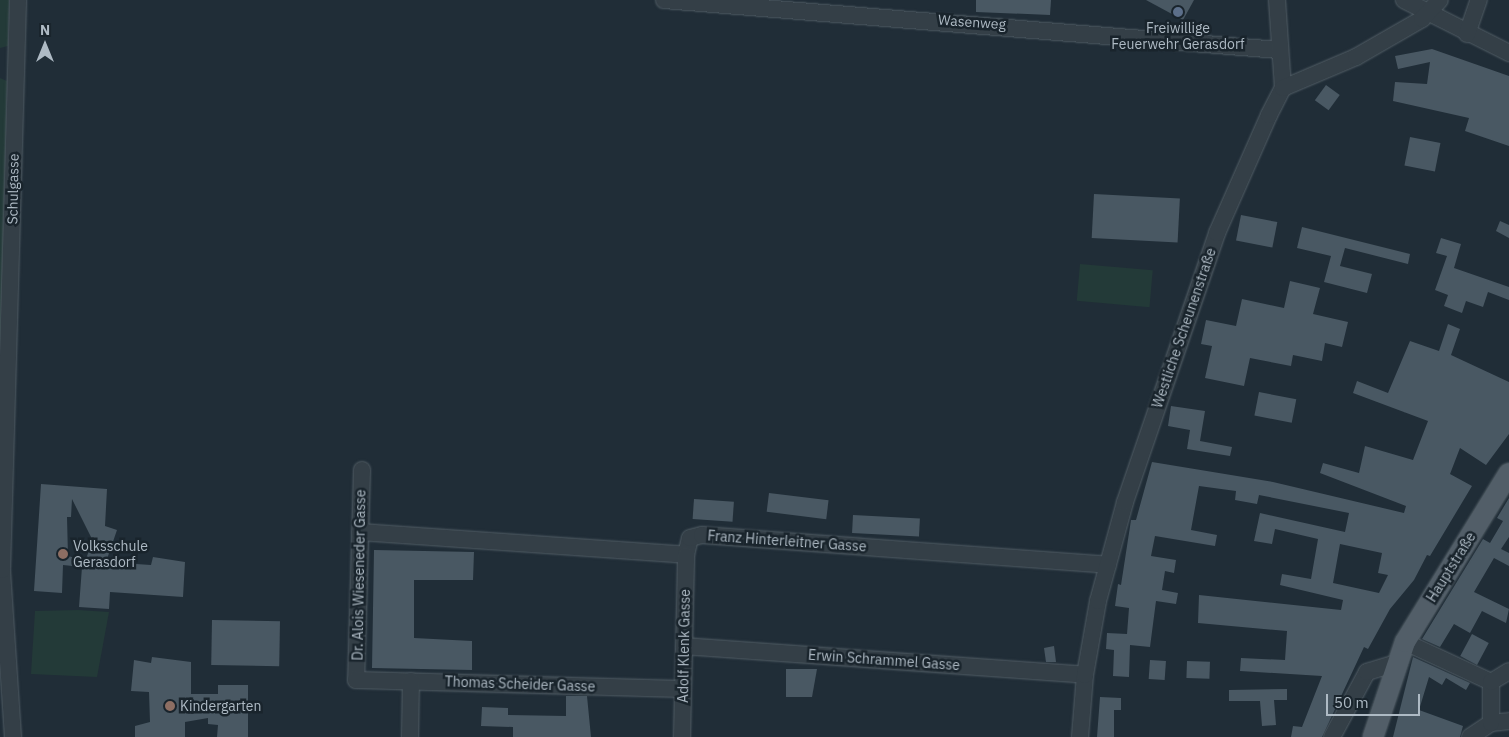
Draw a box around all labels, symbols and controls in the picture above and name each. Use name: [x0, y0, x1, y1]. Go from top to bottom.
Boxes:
marker: Freiwillige Feuerwehr Gerasdorf: [1172, 6, 1184, 18]
street label: Wasenweg: [938, 11, 1006, 33]
north arrow: [20, 20, 70, 70]
place label: Freiwillige Feuerwehr Gerasdorf: [1111, 20, 1245, 52]
text: N: [40, 21, 50, 39]
street label: Schulgasse: [4, 153, 22, 225]
street label: Westliche Scheunenstraße: [1149, 246, 1219, 410]
street label: Dr. Alois Wieseneder Gasse: [349, 489, 369, 661]
street label: Franz Hinterleitner Gasse: [707, 527, 867, 555]
street label: Hauptstraße: [1423, 529, 1479, 605]
place label: Volksschule Gerasdorf: [73, 538, 148, 570]
marker: Volksschule Gerasdorf: [57, 548, 69, 560]
street label: Adolf Klenk Gasse: [675, 589, 693, 703]
street label: Erwin Schrammel Gasse: [807, 646, 961, 674]
street label: Thomas Scheider Gasse: [444, 673, 596, 695]
scale bar: [1329, 684, 1423, 716]
text: 50 m: [1334, 693, 1369, 712]
place label: Kindergarten: [180, 698, 261, 714]
marker: Kindergarten: [164, 700, 176, 712]

